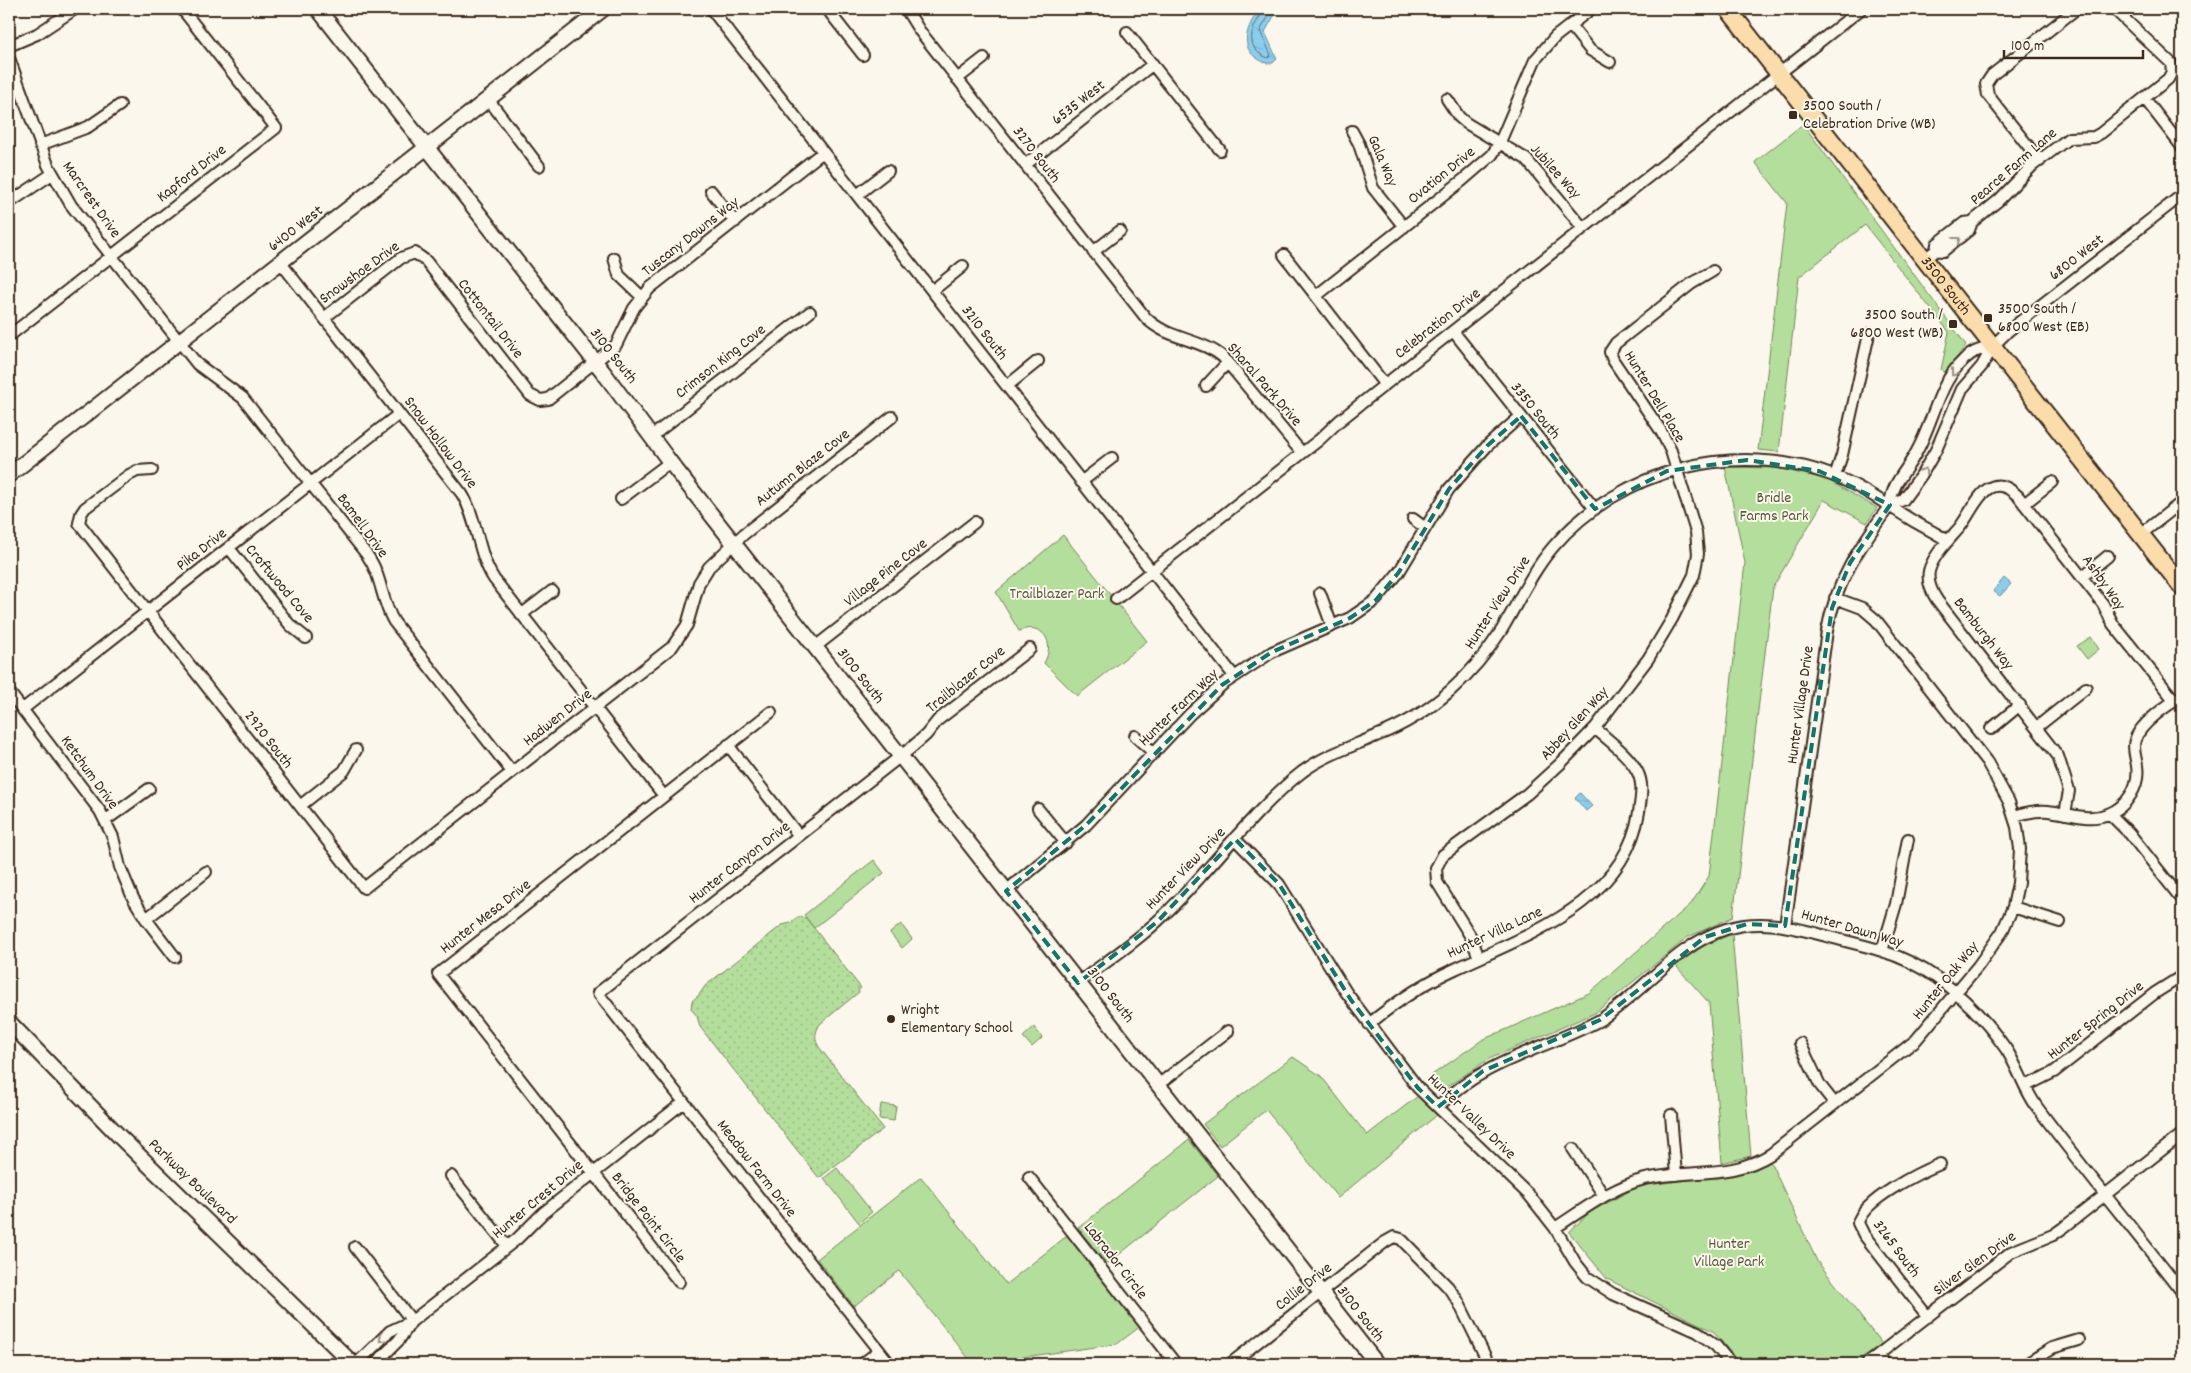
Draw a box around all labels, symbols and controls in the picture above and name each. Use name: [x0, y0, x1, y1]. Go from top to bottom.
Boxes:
scale bar: [2004, 28, 2142, 60]
text: 100 m: [2011, 36, 2044, 58]
street label: 6535 West: [1047, 75, 1111, 131]
place label: 3500 South / Celebration Drive (WB): [1803, 95, 1935, 136]
marker: 3500 South / Celebration Drive (WB): [1787, 109, 1799, 121]
street label: 3270 South: [1006, 122, 1066, 188]
street label: Pearce Farm Lane: [1965, 123, 2063, 211]
street label: Gala Way: [1361, 132, 1403, 191]
street label: Kapford Drive: [152, 139, 232, 209]
street label: Jubilee Way: [1524, 139, 1586, 205]
street label: Ovation Drive: [1403, 142, 1481, 210]
street label: Marcrest Drive: [56, 157, 126, 243]
street label: Tuscany Downs Way: [637, 191, 745, 282]
street label: 6400 West: [264, 200, 329, 258]
street label: 6800 West: [2045, 229, 2109, 287]
street label: Snowshoe Drive: [315, 236, 405, 310]
one-way arrow: [1951, 237, 1961, 246]
street label: 3500 South: [1915, 251, 1976, 320]
street label: Cottontail Drive: [451, 274, 529, 364]
street label: Celebration Drive: [1390, 283, 1486, 365]
place label: 3500 South / 6800 West (EB): [1998, 298, 2089, 339]
street label: 3210 South: [955, 301, 1013, 365]
place label: 3500 South / 6800 West (WB): [1850, 304, 1943, 345]
marker: 3500 South / 6800 West (EB): [1982, 312, 1994, 324]
marker: 3500 South / 6800 West (WB): [1947, 318, 1959, 330]
street label: Crimson King Cove: [671, 319, 771, 405]
street label: 3100 South: [584, 323, 642, 389]
street label: Sharal Park Drive: [1221, 338, 1307, 432]
street label: Hunter Dell Place: [1617, 347, 1691, 447]
one-way arrow: [1951, 367, 1960, 377]
street label: 3350 South: [1505, 377, 1565, 445]
street label: Snow Hollow Drive: [398, 392, 482, 494]
street label: Autumn Blaze Cove: [751, 424, 855, 512]
one-way arrow: [1917, 467, 1927, 476]
park label: Bridle Farms Park: [1739, 487, 1809, 528]
street label: Bamell Drive: [331, 489, 393, 563]
street label: Pika Drive: [172, 523, 232, 577]
street label: Village Pine Cove: [839, 533, 933, 613]
street label: Croftwood Cove: [239, 539, 319, 629]
street label: Ashby Way: [2075, 551, 2131, 616]
street label: Hunter View Drive: [1459, 552, 1537, 654]
park label: Trailblazer Park: [1010, 583, 1104, 606]
street label: Bamburgh Way: [1947, 593, 2019, 676]
street label: Trailblazer Cove: [921, 641, 1011, 719]
street label: 3100 South: [831, 643, 889, 709]
street label: Hunter Village Drive: [1781, 644, 1821, 766]
street label: Hunter Farm Way: [1134, 663, 1225, 752]
street label: Abbey Glen Way: [1535, 681, 1615, 766]
street label: Hadwen Drive: [518, 684, 598, 752]
street label: 2920 South: [238, 706, 298, 774]
street label: Ketchum Drive: [54, 731, 124, 815]
street label: Hunter Canyon Drive: [684, 816, 796, 910]
street label: Hunter View Drive: [1140, 822, 1232, 916]
street label: Hunter Mesa Drive: [436, 874, 536, 960]
street label: Hunter Villa Lane: [1444, 901, 1546, 965]
street label: Hunter Dawn Way: [1798, 903, 1906, 955]
street label: Hunter Oak Way: [1907, 936, 1985, 1025]
street label: 3100 South: [1081, 962, 1139, 1028]
street label: Hunter Spring Drive: [2043, 976, 2149, 1066]
place label: Wright Elementary School: [901, 999, 1013, 1040]
marker: Wright Elementary School: [885, 1013, 897, 1025]
street label: Hunter Valley Drive: [1421, 1068, 1521, 1166]
street label: Meadow Farm Drive: [710, 1115, 802, 1223]
street label: Parkway Boulevard: [143, 1134, 241, 1230]
street label: Hunter Crest Drive: [487, 1155, 589, 1245]
street label: Bridge Point Circle: [605, 1168, 691, 1268]
street label: 3265 South: [1867, 1215, 1925, 1283]
street label: Labrador Circle: [1077, 1217, 1153, 1305]
street label: Silver Glen Drive: [1929, 1226, 2021, 1302]
park label: Hunter Village Park: [1694, 1233, 1764, 1274]
street label: Collie Drive: [1270, 1257, 1338, 1317]
street label: 3100 South: [1331, 1281, 1389, 1347]
one-way arrow: [378, 1333, 387, 1342]

